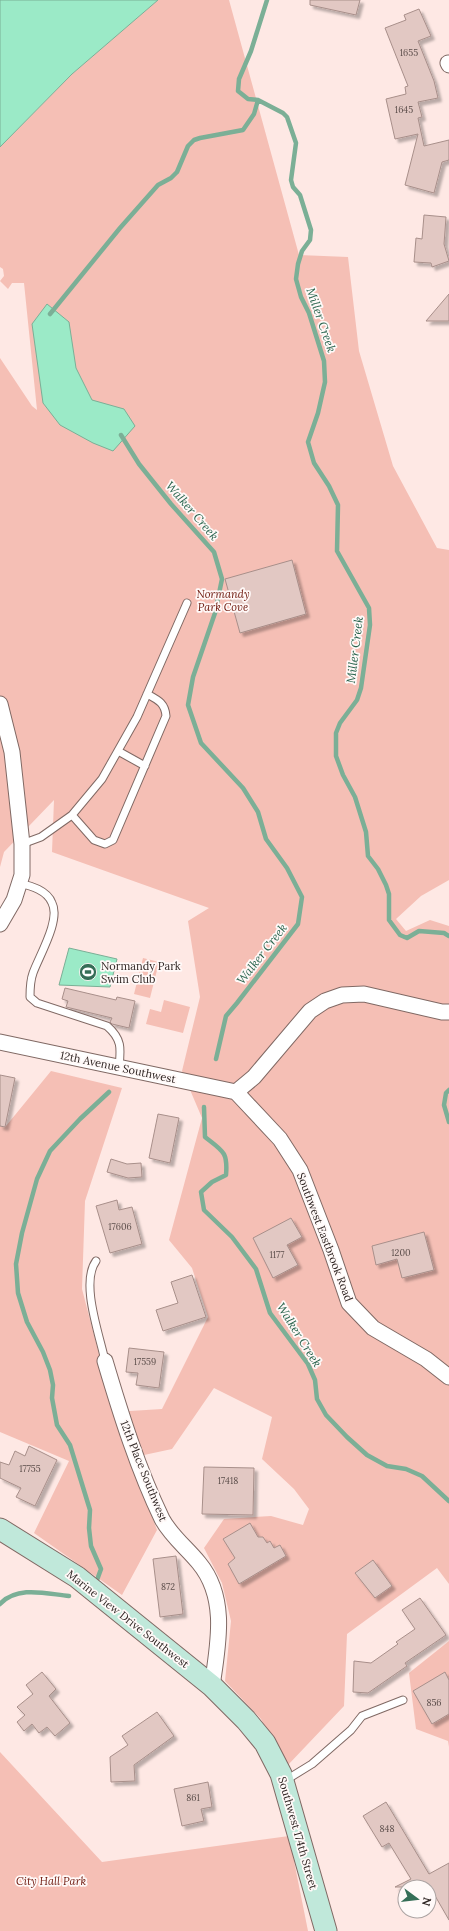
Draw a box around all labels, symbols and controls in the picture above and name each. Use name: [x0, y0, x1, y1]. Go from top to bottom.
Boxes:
house number: 1655: [400, 47, 418, 58]
house number: 1645: [395, 104, 413, 115]
water label: Miller Creek: [303, 286, 340, 354]
water label: Walker Creek: [163, 478, 222, 543]
park label: Normandy Park Cove: [196, 587, 250, 614]
water label: Miller Creek: [343, 616, 366, 684]
water label: Walker Creek: [233, 920, 290, 987]
place label: Normandy Park Swim Club: [101, 959, 181, 986]
sports icon: Normandy Park Swim Club: [78, 962, 98, 982]
street label: 12th Avenue Southwest: [59, 1048, 178, 1086]
street label: Southwest Eastbrook Road: [294, 1171, 356, 1304]
house number: 17606: [108, 1221, 132, 1232]
house number: 1200: [391, 1247, 411, 1258]
house number: 1177: [270, 1249, 284, 1260]
water label: Walker Creek: [274, 1300, 325, 1370]
house number: 17559: [134, 1356, 156, 1367]
street label: 12th Place Southwest: [117, 1418, 171, 1524]
house number: 17755: [19, 1463, 41, 1474]
house number: 17418: [218, 1475, 238, 1486]
street label: Marine View Drive Southwest: [64, 1567, 193, 1672]
house number: 872: [161, 1581, 175, 1592]
house number: 856: [426, 1697, 442, 1708]
street label: Southwest 174th Street: [275, 1775, 321, 1892]
house number: 861: [186, 1792, 200, 1803]
house number: 848: [380, 1823, 395, 1834]
park label: City Hall Park: [16, 1874, 86, 1888]
north arrow: [397, 1879, 437, 1919]
text: N: [419, 1896, 435, 1908]

